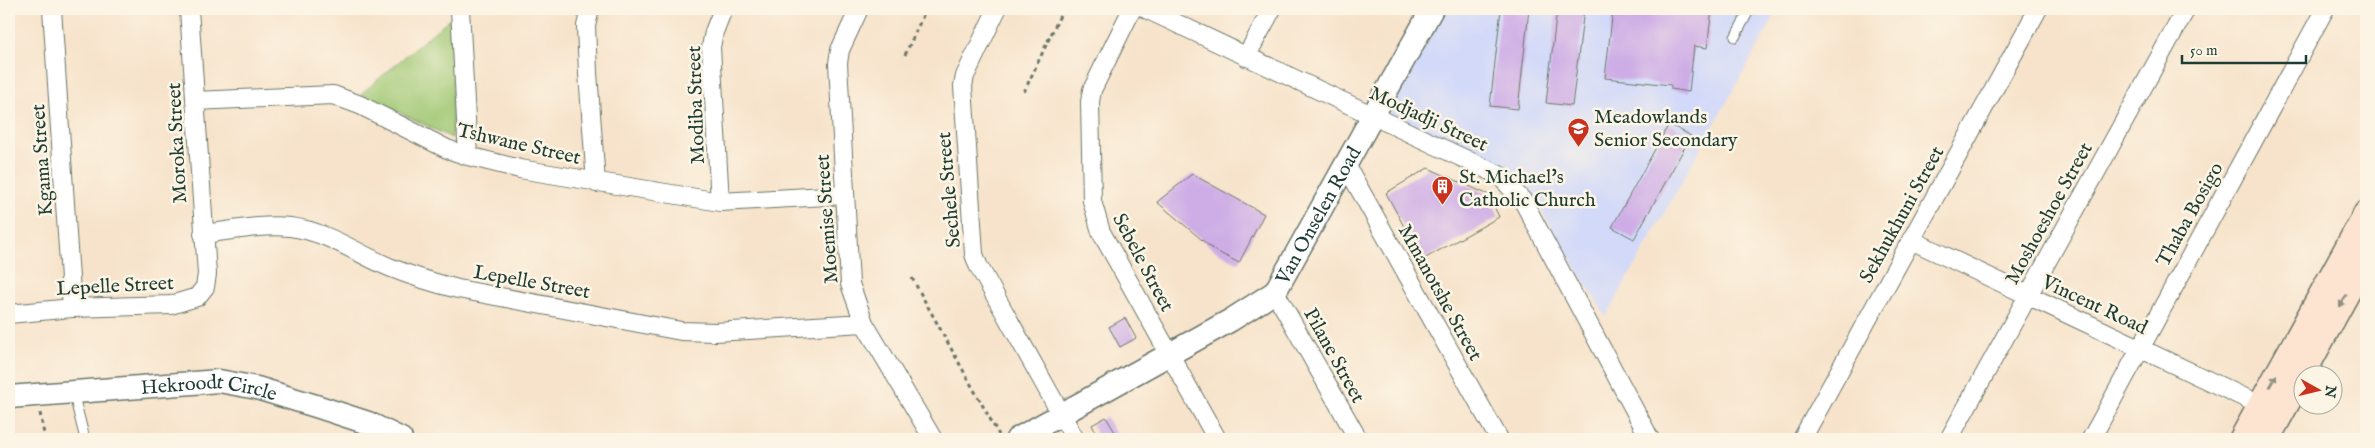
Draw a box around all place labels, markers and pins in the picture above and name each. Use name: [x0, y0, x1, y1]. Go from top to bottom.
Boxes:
place label: Meadowlands Senior Secondary: [1594, 105, 1738, 153]
school or university icon: Meadowlands Senior Secondary: [1566, 116, 1590, 147]
place label: St. Michael's Catholic Church: [1459, 165, 1596, 213]
building icon: St. Michael's Catholic Church: [1431, 175, 1455, 206]

